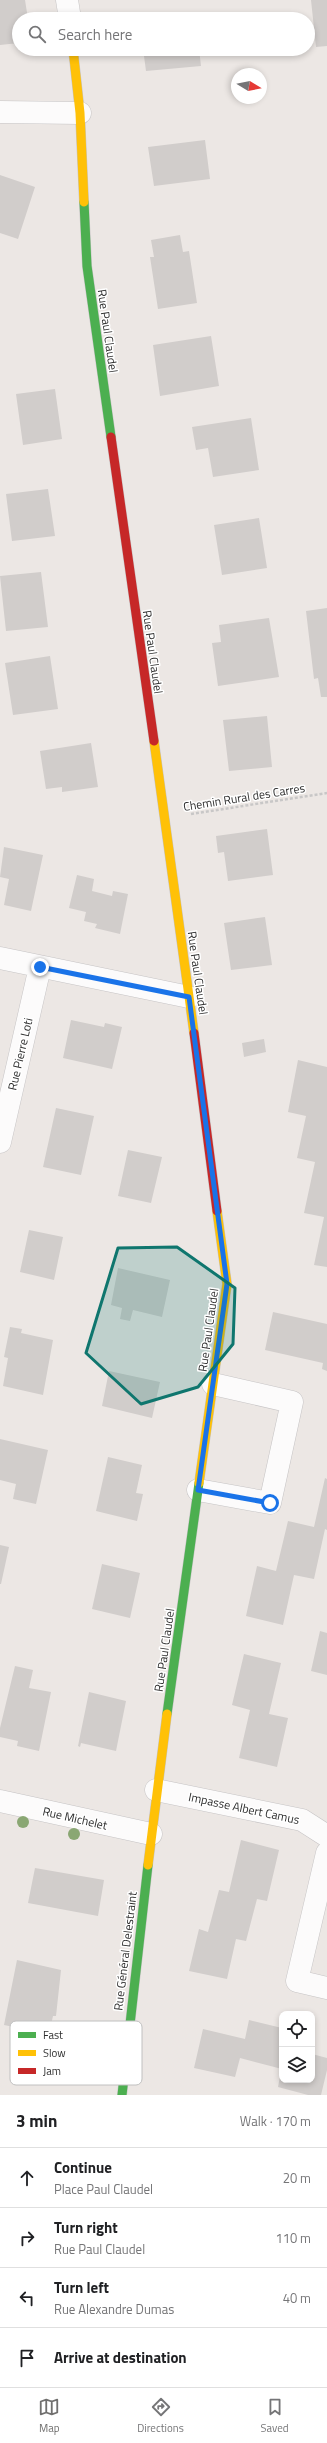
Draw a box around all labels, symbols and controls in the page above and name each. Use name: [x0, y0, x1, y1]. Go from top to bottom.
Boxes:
search box: [12, 12, 315, 56]
icon: search: [26, 23, 48, 45]
text: Search here: [58, 23, 132, 46]
north arrow: [231, 68, 267, 104]
street label: Rue Paul Claudel: [93, 288, 123, 374]
street label: Rue Paul Claudel: [138, 609, 168, 695]
street label: Chemin Rural des Carres: [182, 778, 307, 816]
street label: Rue Paul Claudel: [183, 930, 213, 1016]
route end: [31, 958, 49, 976]
street label: Rue Pierre Loti: [2, 1016, 38, 1092]
street label: Rue Paul Claudel: [193, 1287, 223, 1373]
route start: [261, 1494, 279, 1512]
street label: Rue Paul Claudel: [149, 1607, 179, 1693]
street label: Impasse Albert Camus: [187, 1787, 302, 1829]
street label: Rue Michelet: [41, 1801, 110, 1835]
street label: Rue Général Delestraint: [108, 1890, 142, 2012]
map controls: [279, 2011, 315, 2083]
button: locate: [279, 2011, 315, 2047]
legend: [10, 2021, 142, 2085]
text: Fast: [43, 2027, 63, 2043]
text: Slow: [43, 2045, 66, 2061]
button: layers: [279, 2047, 315, 2083]
text: Jam: [43, 2063, 61, 2079]
text: 3 min: [16, 2108, 57, 2134]
text: Walk · 170 m: [240, 2111, 311, 2131]
text: Continue: [54, 2156, 112, 2179]
icon: ahead: [16, 2167, 38, 2189]
text: 20 m: [283, 2168, 311, 2188]
text: Place Paul Claudel: [54, 2179, 153, 2199]
text: Turn right: [54, 2216, 118, 2239]
icon: right: [16, 2227, 38, 2249]
text: 110 m: [275, 2228, 311, 2248]
text: Rue Paul Claudel: [54, 2239, 145, 2259]
text: Turn left: [54, 2276, 109, 2299]
icon: left: [16, 2287, 38, 2309]
text: 40 m: [283, 2288, 311, 2308]
text: Rue Alexandre Dumas: [54, 2299, 174, 2319]
text: Arrive at destination: [54, 2346, 187, 2369]
icon: arrive: [16, 2347, 38, 2369]
tab: Map: [38, 2396, 60, 2436]
tab: Directions: [137, 2396, 184, 2436]
tab: Saved: [261, 2396, 289, 2436]

